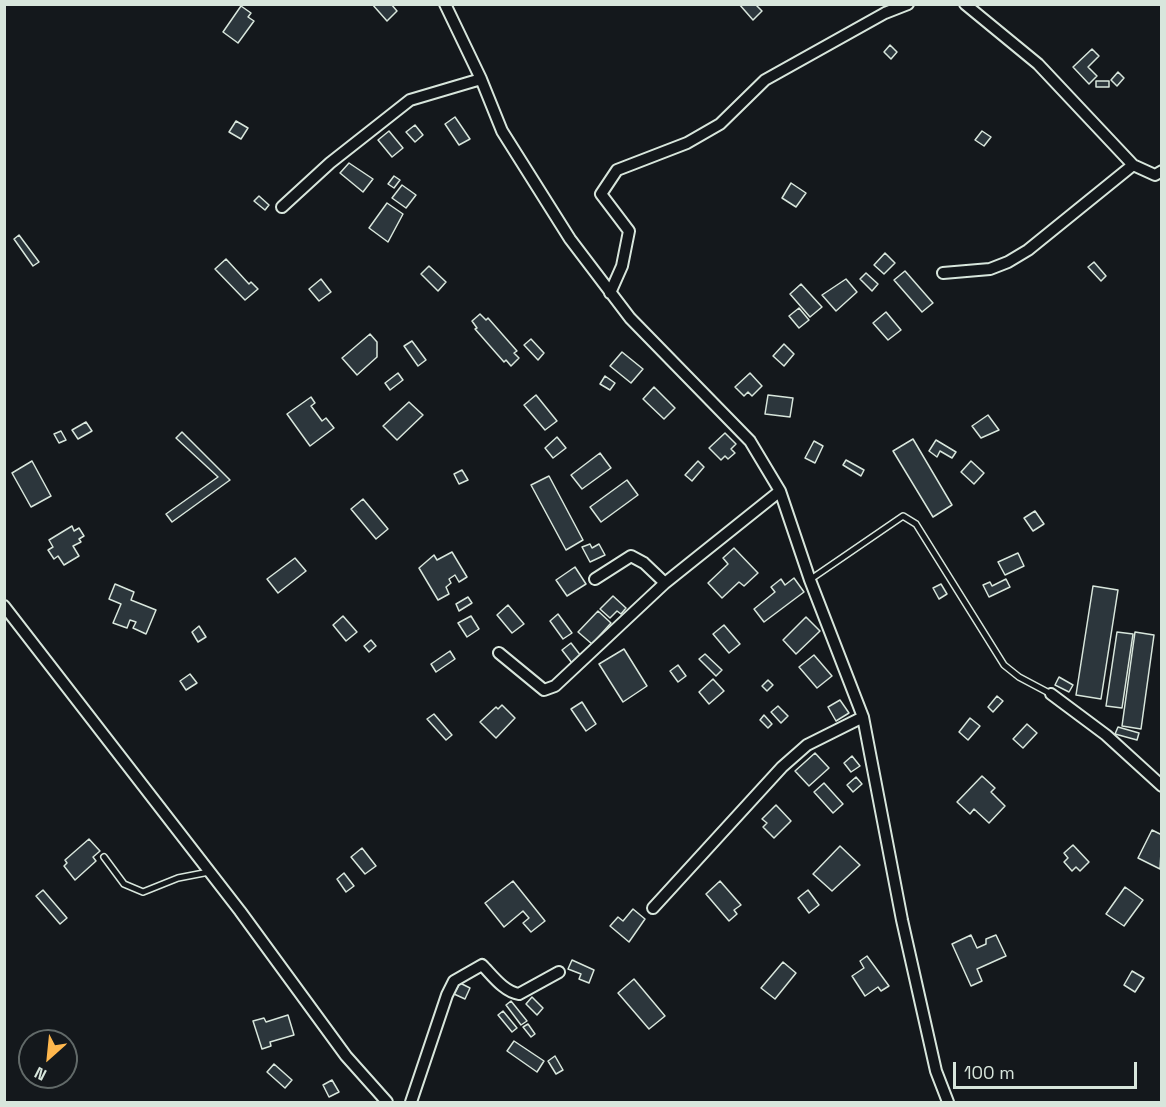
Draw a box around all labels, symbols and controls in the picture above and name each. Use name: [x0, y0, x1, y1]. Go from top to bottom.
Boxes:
north arrow: [18, 1029, 78, 1089]
scale bar: [956, 1050, 1140, 1088]
text: 100 m: [964, 1061, 1015, 1084]
text: N: [31, 1062, 50, 1085]

